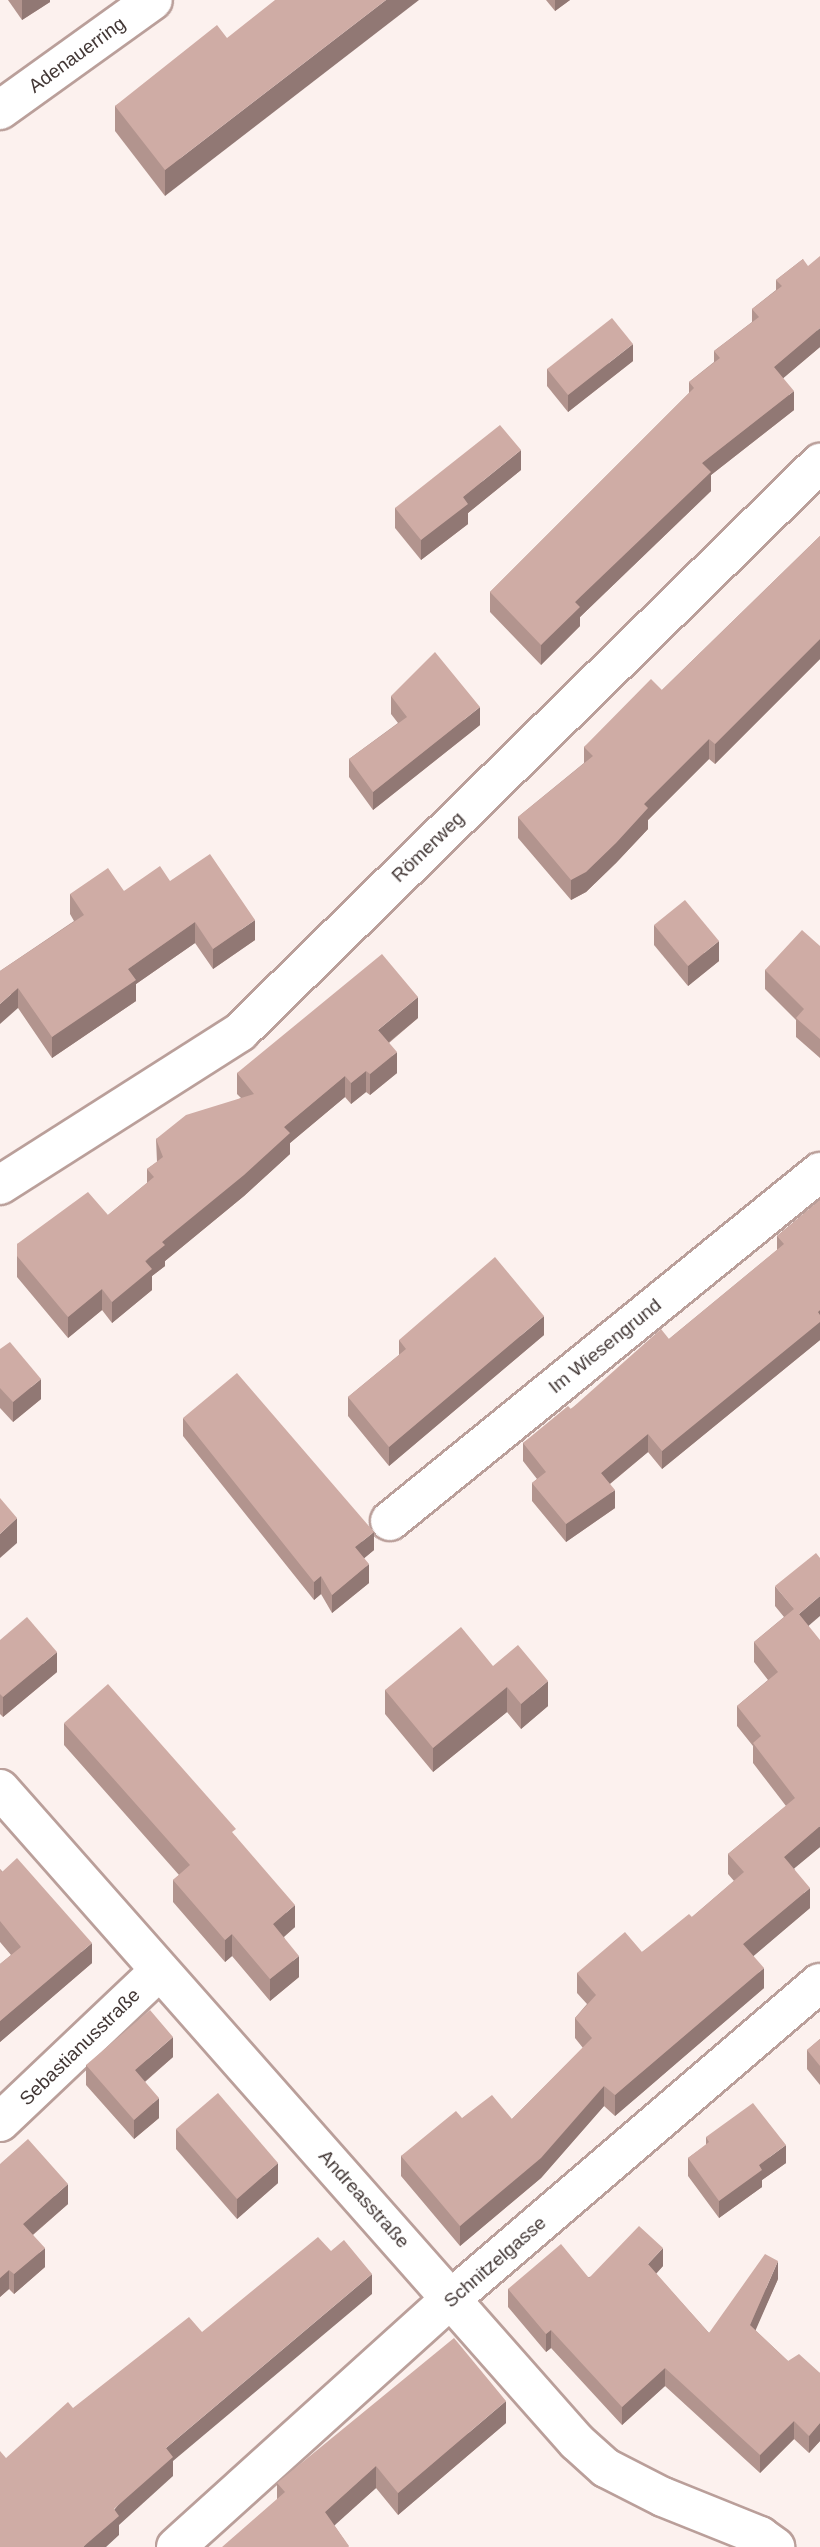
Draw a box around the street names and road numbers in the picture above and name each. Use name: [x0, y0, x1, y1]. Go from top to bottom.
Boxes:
street label: Adenauerring: [24, 12, 130, 98]
street label: Römerweg: [387, 807, 469, 887]
street label: Im Wiesengrund: [544, 1294, 666, 1398]
street label: Sebastianusstraße: [15, 1984, 145, 2110]
street label: Andreasstraße: [314, 2145, 414, 2253]
street label: Schnitzelgasse: [439, 2211, 551, 2313]

